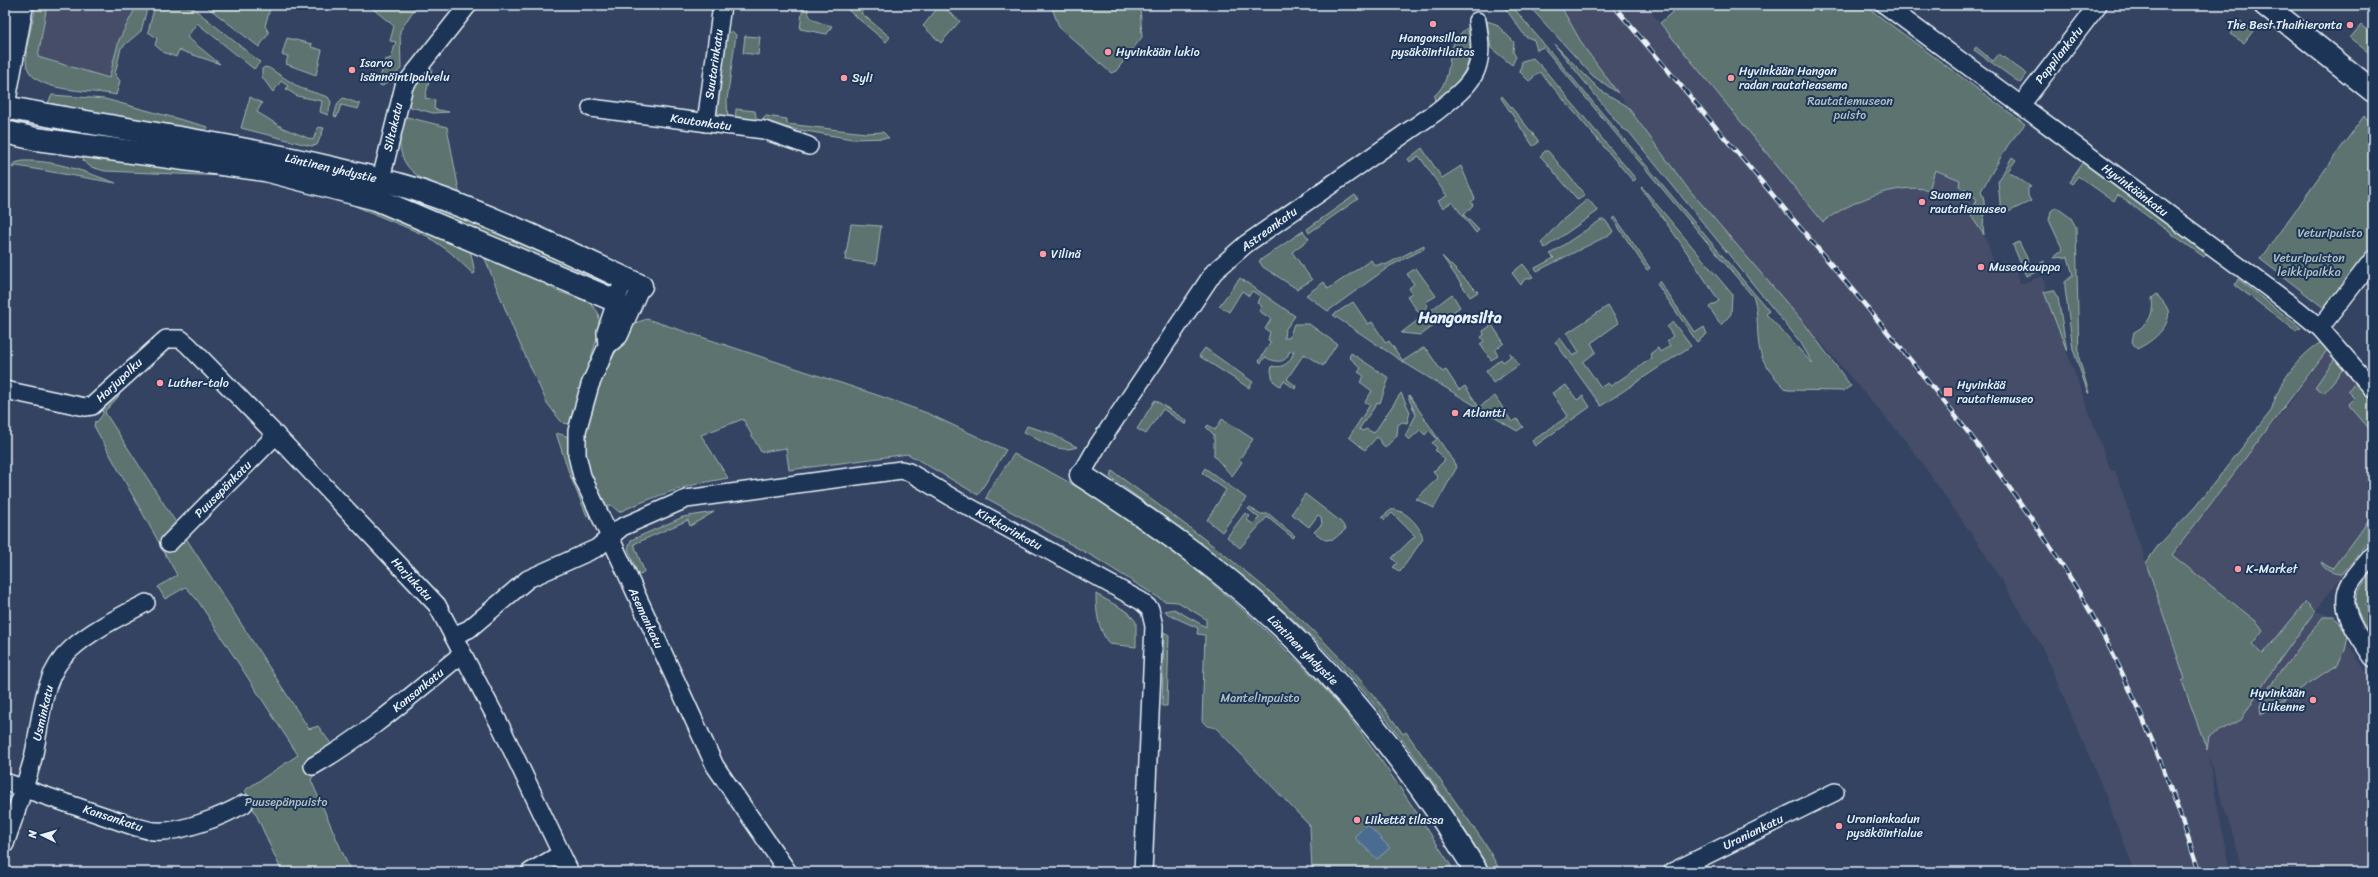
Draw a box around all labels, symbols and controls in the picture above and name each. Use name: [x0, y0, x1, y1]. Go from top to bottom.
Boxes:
place label: The Best Thaihieronta: [2227, 14, 2343, 36]
marker: Hangonsillan pysäköintilaitos: [1428, 19, 1438, 29]
marker: The Best Thaihieronta: [2345, 20, 2355, 30]
street label: Pappilankatu: [2029, 21, 2089, 89]
street label: Suutarinkatu: [698, 27, 730, 100]
place label: Hangonsillan pysäköintilaitos: [1391, 27, 1475, 63]
place label: Hyvinkään lukio: [1116, 41, 1200, 63]
marker: Hyvinkään lukio: [1103, 47, 1113, 57]
place label: Isarvo isännöintipalvelu: [359, 52, 450, 88]
place label: Hyvinkään Hangon radan rautatieasema: [1739, 60, 1847, 96]
marker: Isarvo isännöintipalvelu: [347, 65, 357, 75]
place label: Syli: [852, 67, 873, 89]
marker: Syli: [839, 73, 849, 83]
marker: Hyvinkään Hangon radan rautatieasema: [1726, 73, 1736, 83]
park label: Rautatiemuseon puisto: [1807, 90, 1893, 126]
street label: Siltakatu: [377, 100, 409, 154]
street label: Kautonkatu: [669, 107, 734, 137]
street label: Läntinen yhdystie: [283, 147, 379, 189]
street label: Hyvinkäänkatu: [2097, 157, 2174, 223]
place label: Suomen rautatiemuseo: [1930, 184, 2006, 220]
marker: Suomen rautatiemuseo: [1917, 197, 1927, 207]
street label: Astreankatu: [1235, 200, 1303, 258]
park label: Veturipuisto: [2297, 222, 2363, 244]
place label: Vilinä: [1051, 243, 1082, 265]
park label: Veturipuiston leikkipaikka: [2273, 247, 2345, 283]
marker: Vilinä: [1038, 249, 1048, 259]
place label: Museokauppa: [1989, 256, 2060, 278]
marker: Museokauppa: [1976, 262, 1986, 272]
district label: Hangonsilta: [1417, 303, 1502, 332]
street label: Harjupolku: [90, 352, 148, 408]
place label: Luther-talo: [168, 372, 229, 394]
place label: Hyvinkää rautatiemuseo: [1957, 374, 2033, 410]
marker: Luther-talo: [155, 378, 165, 388]
marker: Hyvinkää rautatiemuseo: [1942, 386, 1954, 398]
place label: Atlantti: [1462, 402, 1506, 424]
marker: Atlantti: [1450, 408, 1460, 418]
street label: Puusepänkatu: [189, 455, 257, 523]
street label: Kirkkarinkatu: [972, 502, 1047, 557]
street label: Harjukatu: [386, 552, 439, 607]
place label: K-Market: [2246, 558, 2299, 580]
marker: K-Market: [2233, 564, 2243, 574]
street label: Asemankatu: [622, 583, 670, 653]
street label: Läntinen yhdystie: [1262, 609, 1344, 691]
street label: Kansankatu: [387, 662, 449, 718]
street label: Usminkatu: [26, 682, 60, 743]
place label: Hyvinkään Liikenne: [2250, 682, 2306, 718]
park label: Mantelinpuisto: [1220, 687, 1300, 709]
marker: Hyvinkään Liikenne: [2308, 695, 2318, 705]
park label: Puusepänpuisto: [245, 791, 327, 813]
street label: Kansankatu: [80, 798, 146, 838]
street label: Uraniankatu: [1719, 808, 1788, 856]
place label: Uraniankadun pysäköintialue: [1846, 808, 1923, 844]
place label: Liikettä tilassa: [1365, 809, 1443, 831]
north arrow: [22, 815, 62, 855]
marker: Liikettä tilassa: [1352, 815, 1362, 825]
marker: Uraniankadun pysäköintialue: [1834, 821, 1844, 831]
text: N: [23, 829, 42, 840]

